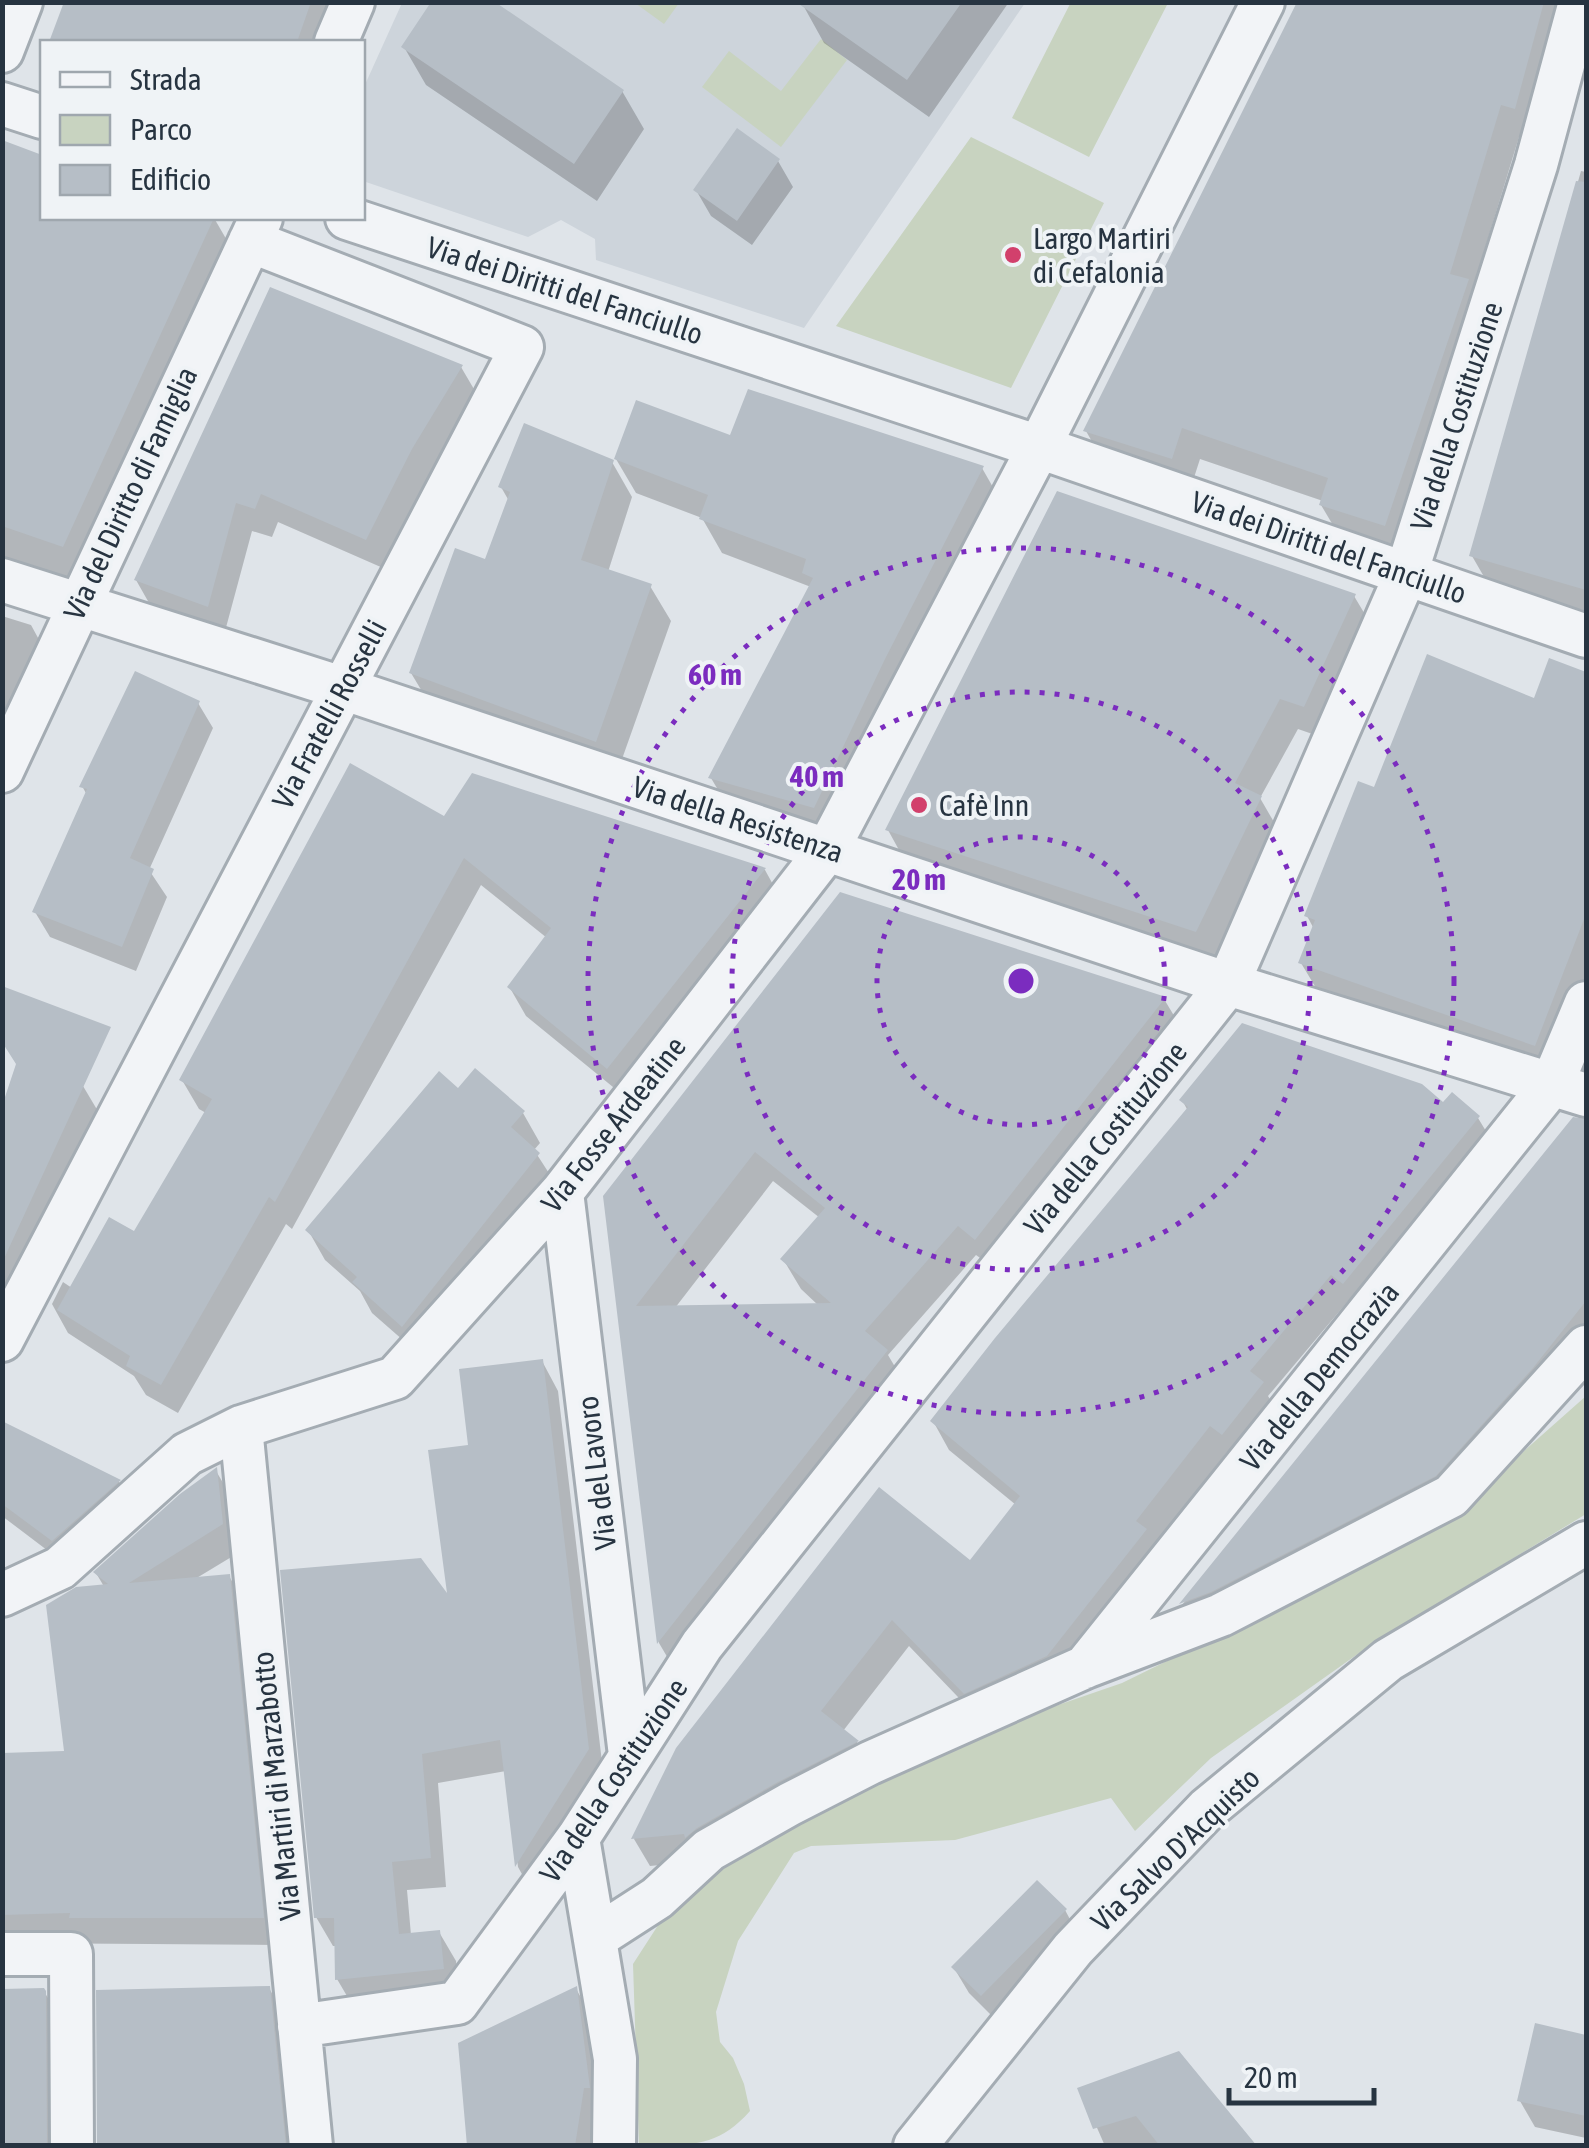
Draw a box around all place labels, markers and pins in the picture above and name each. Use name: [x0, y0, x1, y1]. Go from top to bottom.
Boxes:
place label: Largo Martiri di Cefalonia: [1033, 221, 1171, 289]
marker: Largo Martiri di Cefalonia: [1002, 244, 1024, 266]
place label: Cafè Inn: [939, 788, 1029, 822]
marker: Cafè Inn: [908, 794, 930, 816]
centre of rings: [1003, 963, 1039, 999]

